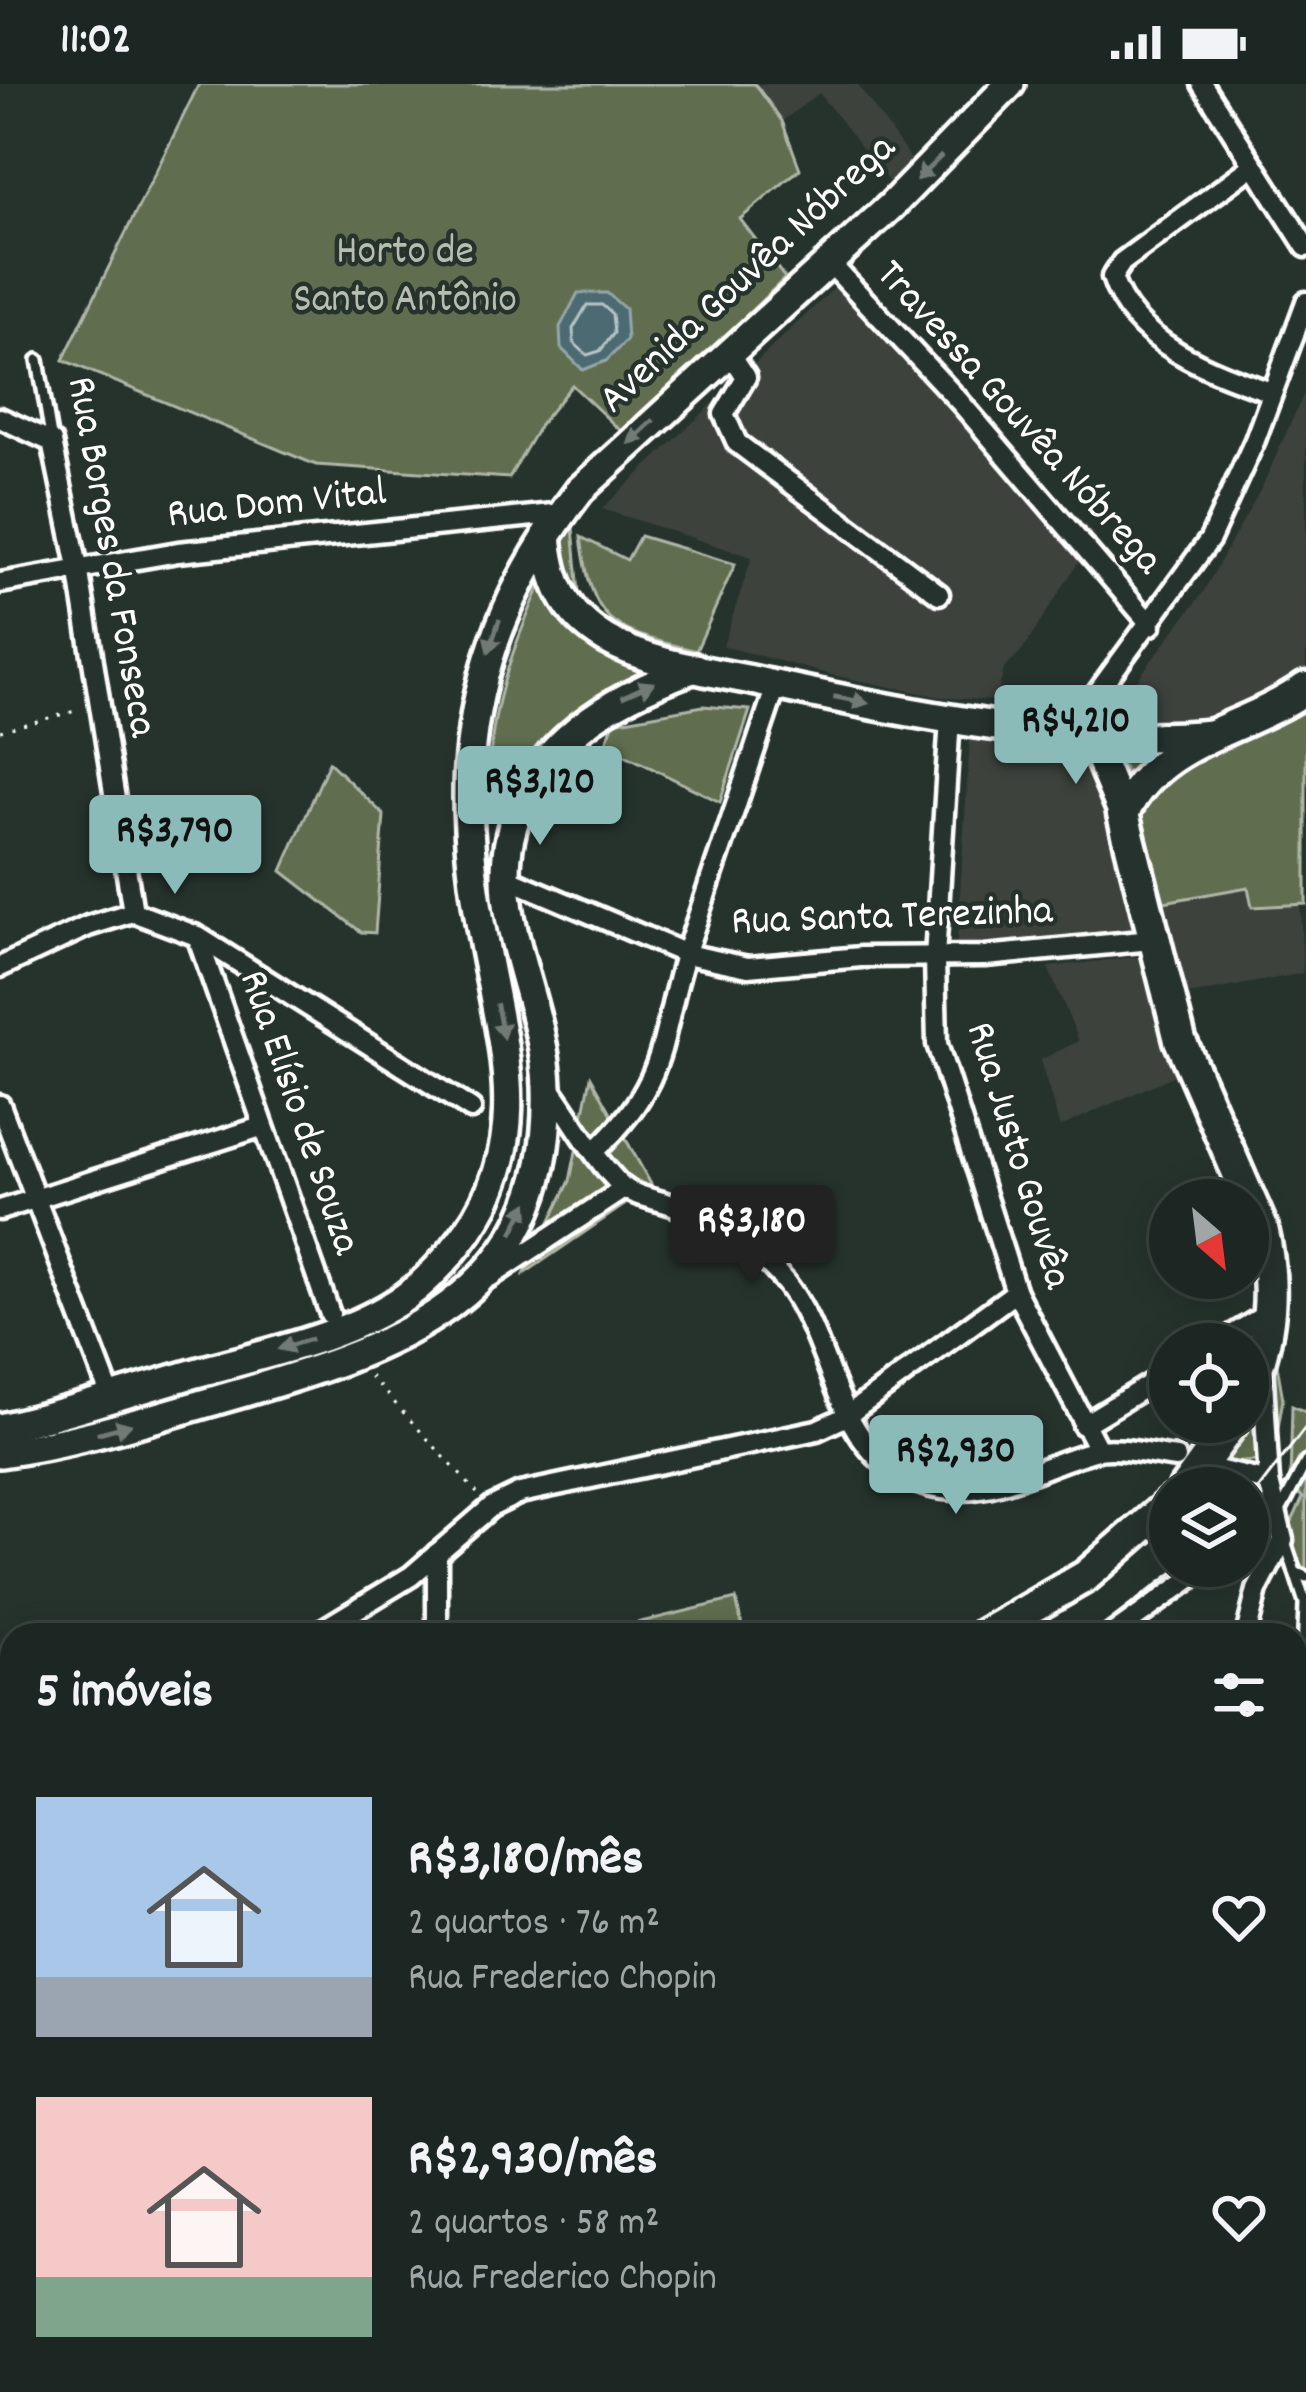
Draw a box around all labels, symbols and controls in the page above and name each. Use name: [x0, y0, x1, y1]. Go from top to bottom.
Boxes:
text: 11:02: [60, 10, 131, 74]
street label: Avenida Gouvêa Nóbrega: [587, 121, 912, 430]
one-way arrow: [915, 154, 944, 182]
park label: Horto de Santo Antônio: [293, 224, 517, 332]
street label: Travessa Gouvêa Nóbrega: [859, 248, 1176, 591]
street label: Rua Borges da Fonseca: [48, 372, 170, 743]
one-way arrow: [627, 418, 656, 445]
street label: Rua Dom Vital: [165, 465, 389, 547]
one-way arrow: [484, 618, 502, 655]
one-way arrow: [621, 680, 656, 700]
pin: R$4,210: [965, 685, 1187, 787]
one-way arrow: [833, 691, 871, 710]
text: R$4,210: [1021, 696, 1131, 751]
pin: R$3,120: [429, 746, 651, 848]
text: R$3,120: [485, 757, 595, 812]
pin: R$3,790: [64, 795, 286, 897]
text: R$3,790: [116, 806, 234, 861]
street label: Rua Santa Terezinha: [730, 883, 1055, 955]
street label: Rua Elísio de Souza: [220, 963, 374, 1264]
one-way arrow: [492, 1003, 511, 1040]
street label: Rua Justo Gouvêa: [947, 1015, 1085, 1298]
north arrow: [1149, 1179, 1269, 1299]
map controls: [1149, 1179, 1269, 1587]
pin: R$3,180: [641, 1185, 863, 1287]
text: R$3,180: [698, 1196, 806, 1251]
one-way arrow: [509, 1200, 529, 1235]
button: locate: [1149, 1323, 1269, 1443]
one-way arrow: [276, 1336, 313, 1354]
pin: R$2,930: [845, 1415, 1067, 1517]
one-way arrow: [96, 1418, 133, 1437]
text: R$2,930: [896, 1426, 1016, 1481]
button: layers: [1149, 1467, 1269, 1587]
text: 5 imóveis: [36, 1659, 213, 1731]
icon: filters: [1206, 1662, 1272, 1728]
text: R$3,180/mês: [408, 1826, 643, 1898]
icon: home: [132, 1845, 276, 1989]
icon: heart: [1206, 1884, 1272, 1950]
text: 2 quartos · 76 m²: [408, 1898, 660, 1953]
text: Rua Frederico Chopin: [408, 1953, 717, 2008]
text: R$2,930/mês: [408, 2126, 658, 2198]
icon: home: [132, 2145, 276, 2289]
icon: heart: [1206, 2184, 1272, 2250]
text: 2 quartos · 58 m²: [408, 2198, 659, 2253]
text: Rua Frederico Chopin: [408, 2253, 717, 2308]

